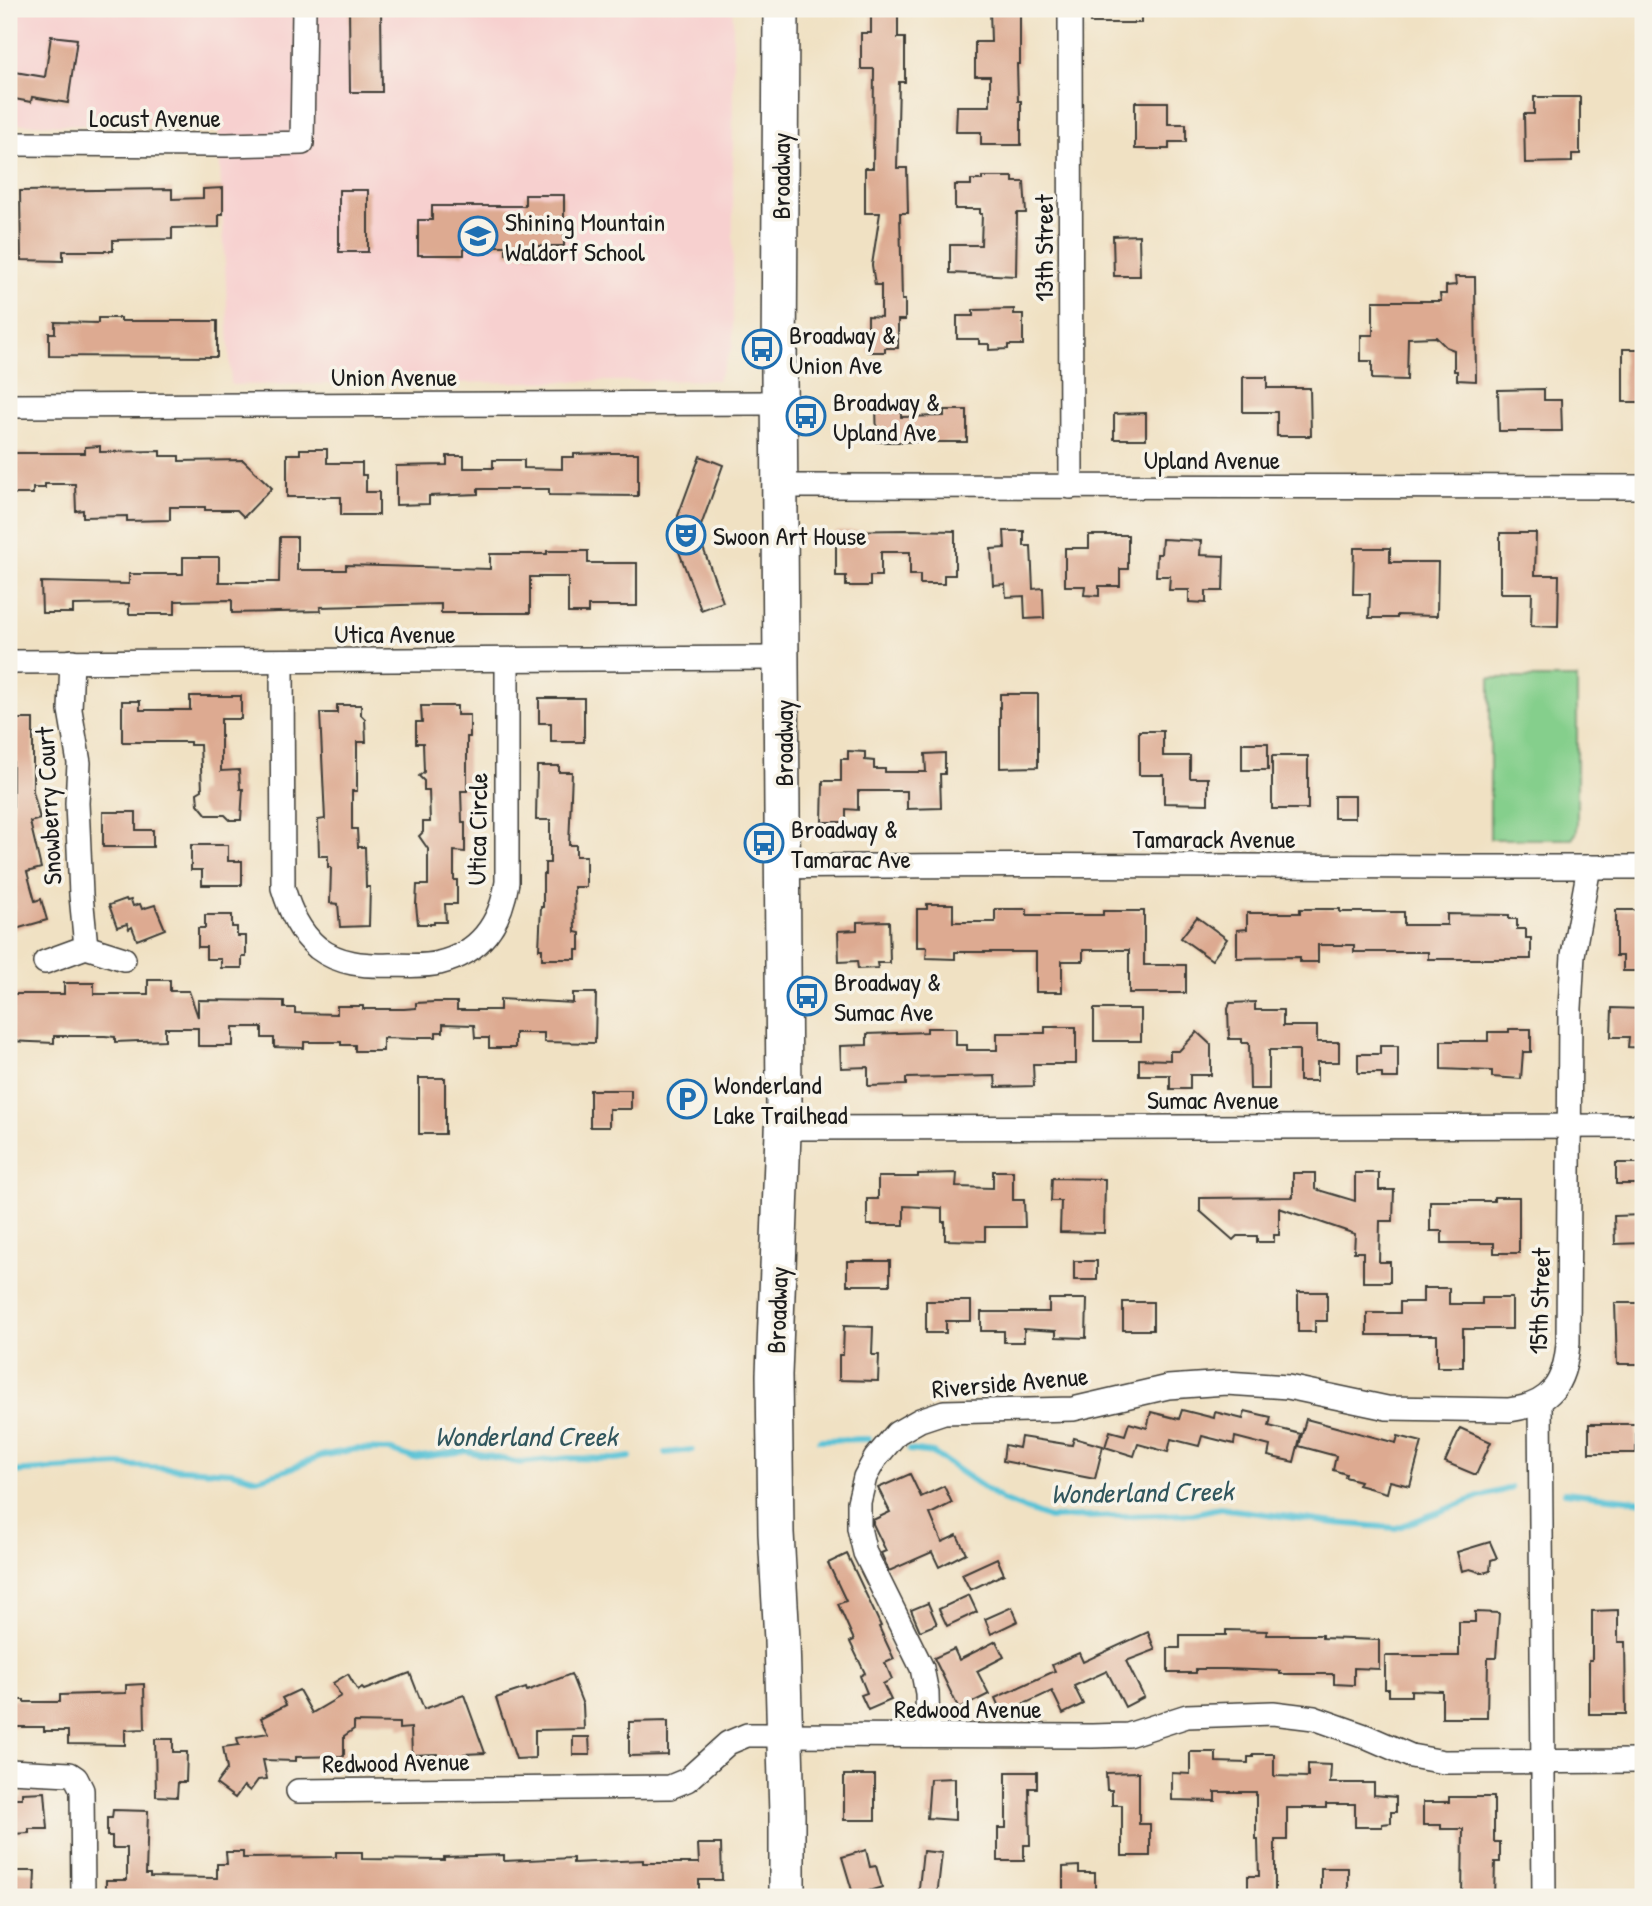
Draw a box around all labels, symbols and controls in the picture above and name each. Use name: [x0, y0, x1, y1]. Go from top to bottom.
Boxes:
street label: Locust Avenue: [89, 100, 221, 135]
street label: Broadway: [763, 132, 798, 220]
street label: 13th Street: [1026, 193, 1061, 302]
place label: Shining Mountain Waldorf School: [505, 204, 665, 269]
school or university icon: Shining Mountain Waldorf School: [457, 215, 499, 257]
place label: Broadway & Union Ave: [789, 317, 896, 382]
bus stop icon: Broadway & Union Ave: [741, 328, 783, 370]
street label: Union Avenue: [331, 359, 457, 394]
place label: Broadway & Upland Ave: [833, 384, 940, 449]
bus stop icon: Broadway & Upland Ave: [785, 395, 827, 437]
street label: Upland Avenue: [1144, 442, 1280, 477]
theatre icon: Swoon Art House: [665, 514, 707, 556]
place label: Swoon Art House: [713, 518, 867, 553]
street label: Utica Avenue: [334, 616, 456, 651]
street label: Broadway: [766, 699, 801, 787]
street label: Snowberry Court: [26, 725, 70, 886]
street label: Utica Circle: [459, 772, 495, 886]
place label: Broadway & Tamarac Ave: [791, 811, 911, 876]
street label: Tamarack Avenue: [1132, 821, 1296, 856]
bus stop icon: Broadway & Tamarac Ave: [743, 822, 785, 864]
place label: Broadway & Sumac Ave: [834, 964, 941, 1029]
bus stop icon: Broadway & Sumac Ave: [786, 975, 828, 1017]
place label: Wonderland Lake Trailhead: [714, 1067, 848, 1132]
parking icon: Wonderland Lake Trailhead: [666, 1078, 708, 1120]
street label: Sumac Avenue: [1147, 1082, 1279, 1117]
street label: 15th Street: [1520, 1246, 1558, 1355]
street label: Broadway: [758, 1266, 796, 1354]
street label: Riverside Avenue: [930, 1358, 1090, 1406]
water label: Wonderland Creek: [435, 1417, 620, 1455]
water label: Wonderland Creek: [1050, 1471, 1236, 1513]
street label: Redwood Avenue: [894, 1691, 1042, 1726]
street label: Redwood Avenue: [322, 1743, 470, 1781]

